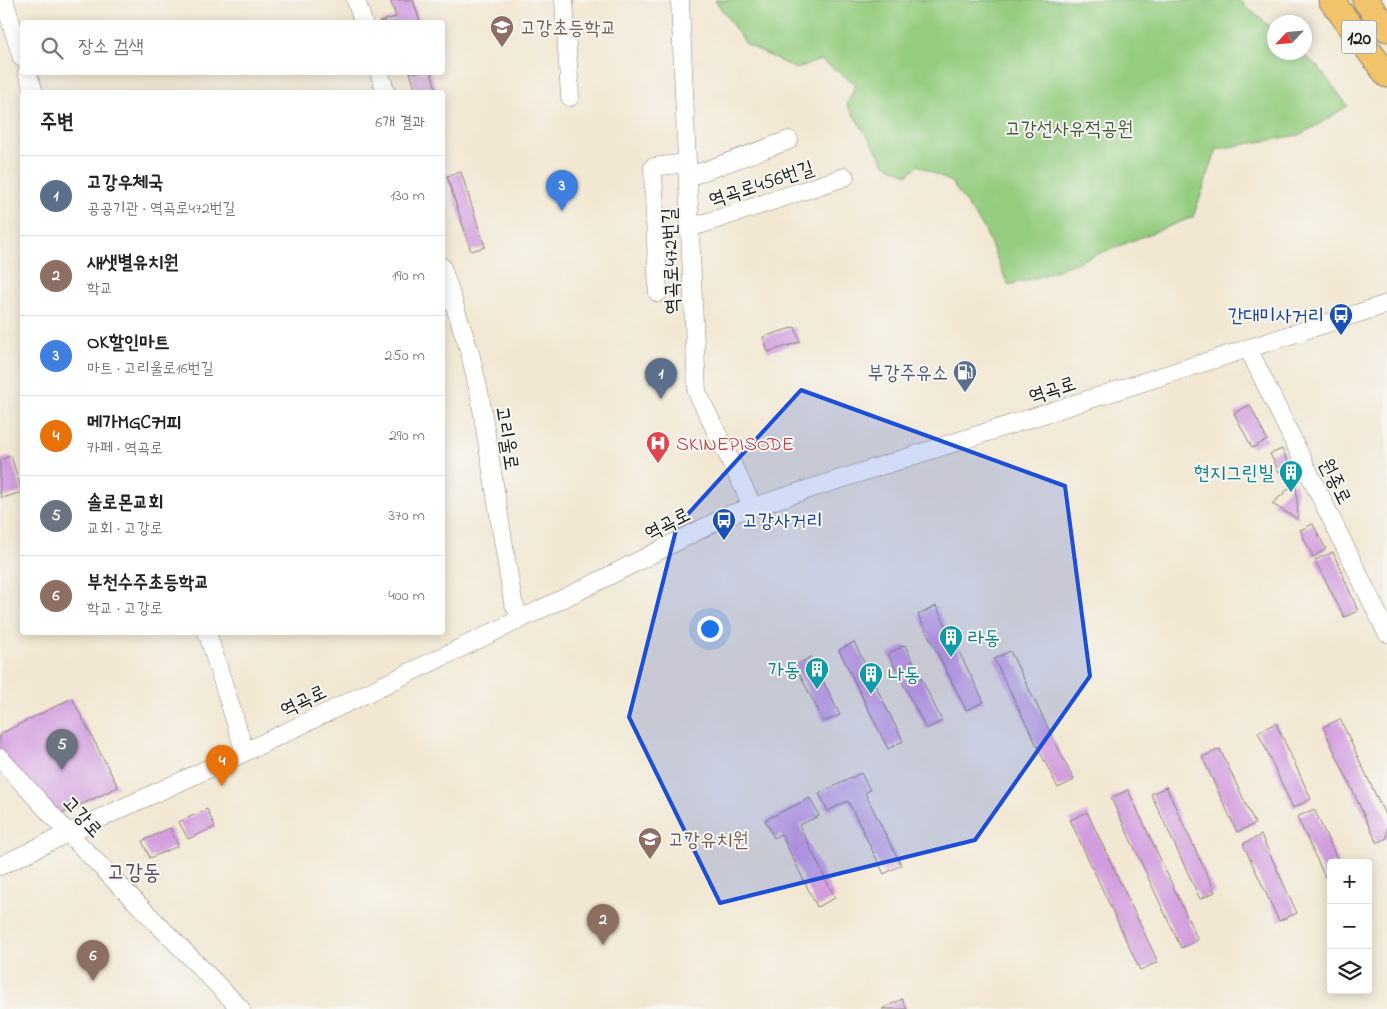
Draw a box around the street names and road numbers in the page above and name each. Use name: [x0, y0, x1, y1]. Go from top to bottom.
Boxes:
road number: 120: [1342, 21, 1376, 54]
street label: 역곡로456번길: [705, 155, 818, 216]
street label: 역곡로472번길: [656, 207, 689, 315]
street label: 역곡로: [1025, 370, 1080, 413]
street label: 고리울로: [486, 404, 525, 472]
street label: 원종로: [1310, 454, 1357, 510]
street label: 역곡로: [640, 501, 696, 549]
street label: 역곡로: [276, 679, 332, 726]
street label: 고강로: [54, 790, 108, 845]

